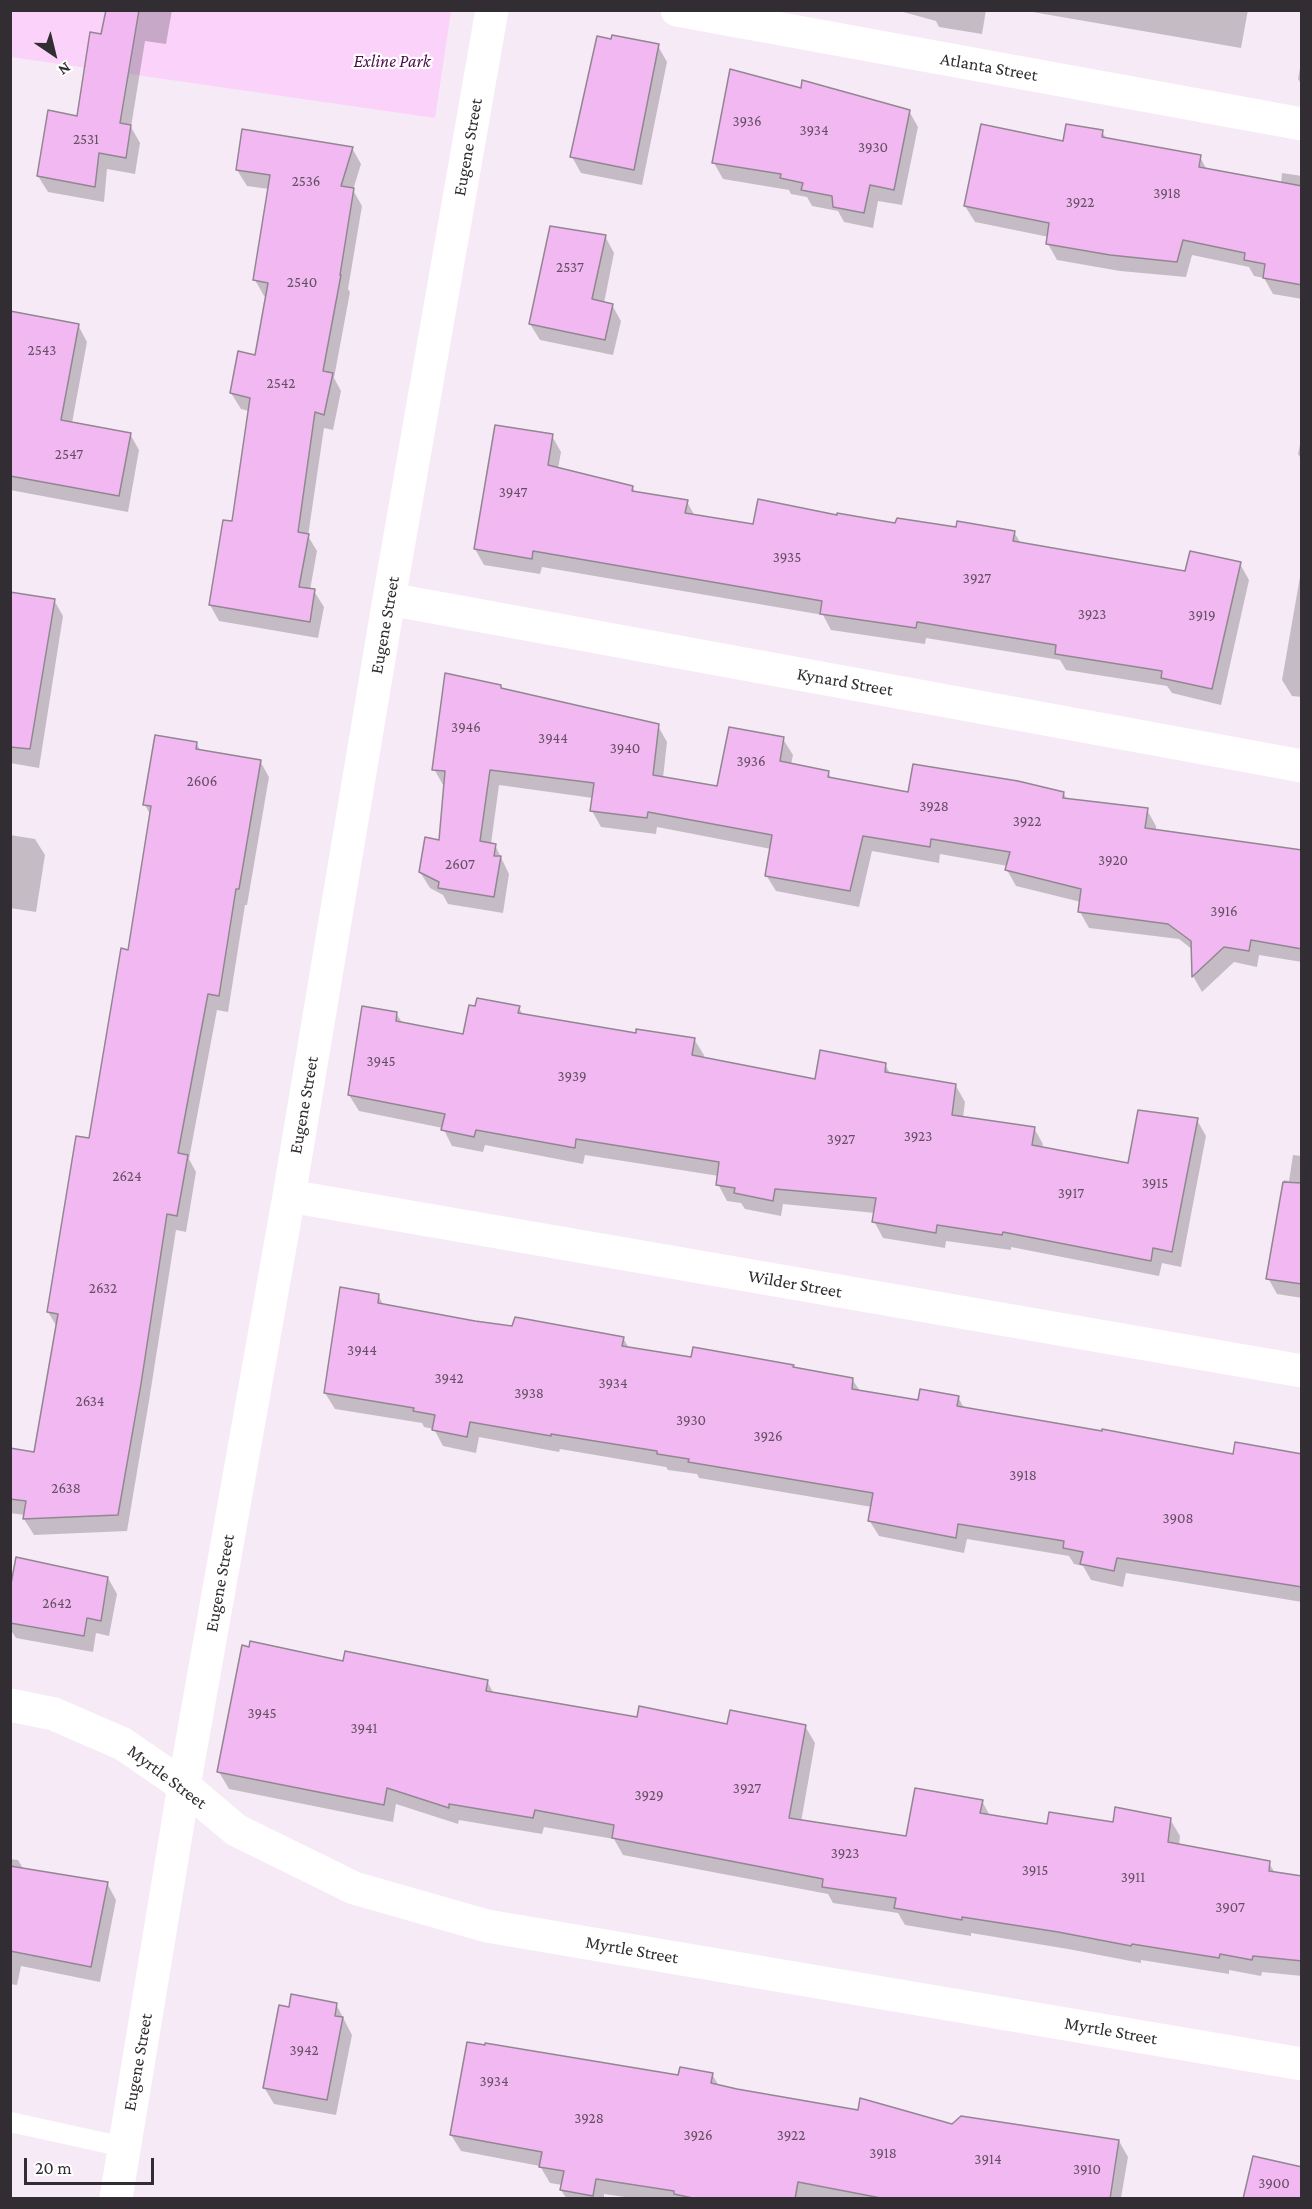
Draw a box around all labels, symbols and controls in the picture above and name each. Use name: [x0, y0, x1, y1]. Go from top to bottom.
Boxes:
north arrow: [24, 24, 84, 84]
street label: Atlanta Street: [939, 48, 1039, 86]
park label: Exline Park: [353, 50, 431, 72]
text: N: [55, 59, 74, 79]
street label: Eugene Street: [449, 96, 487, 198]
house number: 3936: [732, 112, 762, 130]
house number: 3934: [799, 121, 829, 139]
house number: 2531: [73, 130, 99, 148]
house number: 3930: [858, 138, 888, 156]
house number: 2536: [292, 172, 320, 190]
house number: 3918: [1153, 184, 1181, 202]
house number: 3922: [1066, 193, 1094, 211]
house number: 2537: [556, 258, 584, 276]
house number: 2540: [287, 273, 317, 291]
house number: 2543: [28, 341, 56, 359]
house number: 2542: [267, 374, 295, 392]
house number: 2547: [55, 445, 83, 463]
house number: 3947: [499, 483, 527, 501]
house number: 3935: [773, 548, 801, 566]
house number: 3927: [963, 569, 991, 587]
street label: Eugene Street: [366, 574, 404, 676]
house number: 3923: [1078, 605, 1106, 623]
house number: 3919: [1188, 606, 1216, 624]
street label: Kynard Street: [795, 663, 895, 701]
house number: 3946: [451, 718, 481, 736]
house number: 3944: [538, 729, 568, 747]
house number: 3940: [610, 739, 640, 757]
house number: 3936: [736, 752, 766, 770]
house number: 2606: [187, 772, 217, 790]
house number: 3928: [919, 797, 949, 815]
house number: 3922: [1013, 812, 1041, 830]
house number: 3920: [1098, 851, 1128, 869]
house number: 2607: [445, 855, 475, 873]
house number: 3916: [1210, 902, 1238, 920]
house number: 3945: [366, 1052, 396, 1070]
street label: Eugene Street: [285, 1054, 323, 1156]
house number: 3939: [557, 1067, 587, 1085]
house number: 3923: [904, 1127, 932, 1145]
house number: 3927: [827, 1130, 855, 1148]
house number: 2624: [112, 1167, 142, 1185]
house number: 3915: [1142, 1174, 1168, 1192]
house number: 3917: [1058, 1184, 1084, 1202]
street label: Wilder Street: [746, 1265, 844, 1303]
house number: 2632: [89, 1279, 117, 1297]
house number: 3944: [347, 1341, 377, 1359]
house number: 3942: [434, 1369, 464, 1387]
house number: 3934: [598, 1374, 628, 1392]
house number: 3938: [514, 1384, 544, 1402]
house number: 2634: [75, 1392, 105, 1410]
house number: 3930: [676, 1411, 706, 1429]
house number: 3926: [753, 1427, 783, 1445]
house number: 3918: [1009, 1466, 1037, 1484]
house number: 2638: [51, 1479, 81, 1497]
house number: 3908: [1162, 1509, 1194, 1527]
street label: Eugene Street: [201, 1532, 239, 1634]
house number: 2642: [42, 1594, 72, 1612]
house number: 3945: [247, 1704, 277, 1722]
house number: 3941: [350, 1719, 378, 1737]
street label: Myrtle Street: [123, 1740, 211, 1814]
house number: 3927: [733, 1779, 761, 1797]
house number: 3929: [634, 1786, 664, 1804]
house number: 3923: [831, 1844, 859, 1862]
house number: 3915: [1022, 1861, 1048, 1879]
house number: 3911: [1121, 1868, 1145, 1886]
house number: 3907: [1215, 1898, 1245, 1916]
street label: Myrtle Street: [584, 1931, 680, 1969]
street label: Eugene Street: [119, 2011, 157, 2113]
street label: Myrtle Street: [1063, 2012, 1159, 2050]
house number: 3942: [289, 2041, 319, 2059]
house number: 3934: [479, 2072, 509, 2090]
house number: 3928: [574, 2109, 604, 2127]
house number: 3926: [683, 2126, 713, 2144]
house number: 3922: [777, 2126, 805, 2144]
house number: 3918: [869, 2144, 897, 2162]
scale bar: [27, 2146, 158, 2184]
house number: 3914: [974, 2150, 1002, 2168]
text: 20 m: [35, 2158, 72, 2178]
house number: 3910: [1073, 2160, 1101, 2178]
house number: 3900: [1258, 2174, 1290, 2192]

